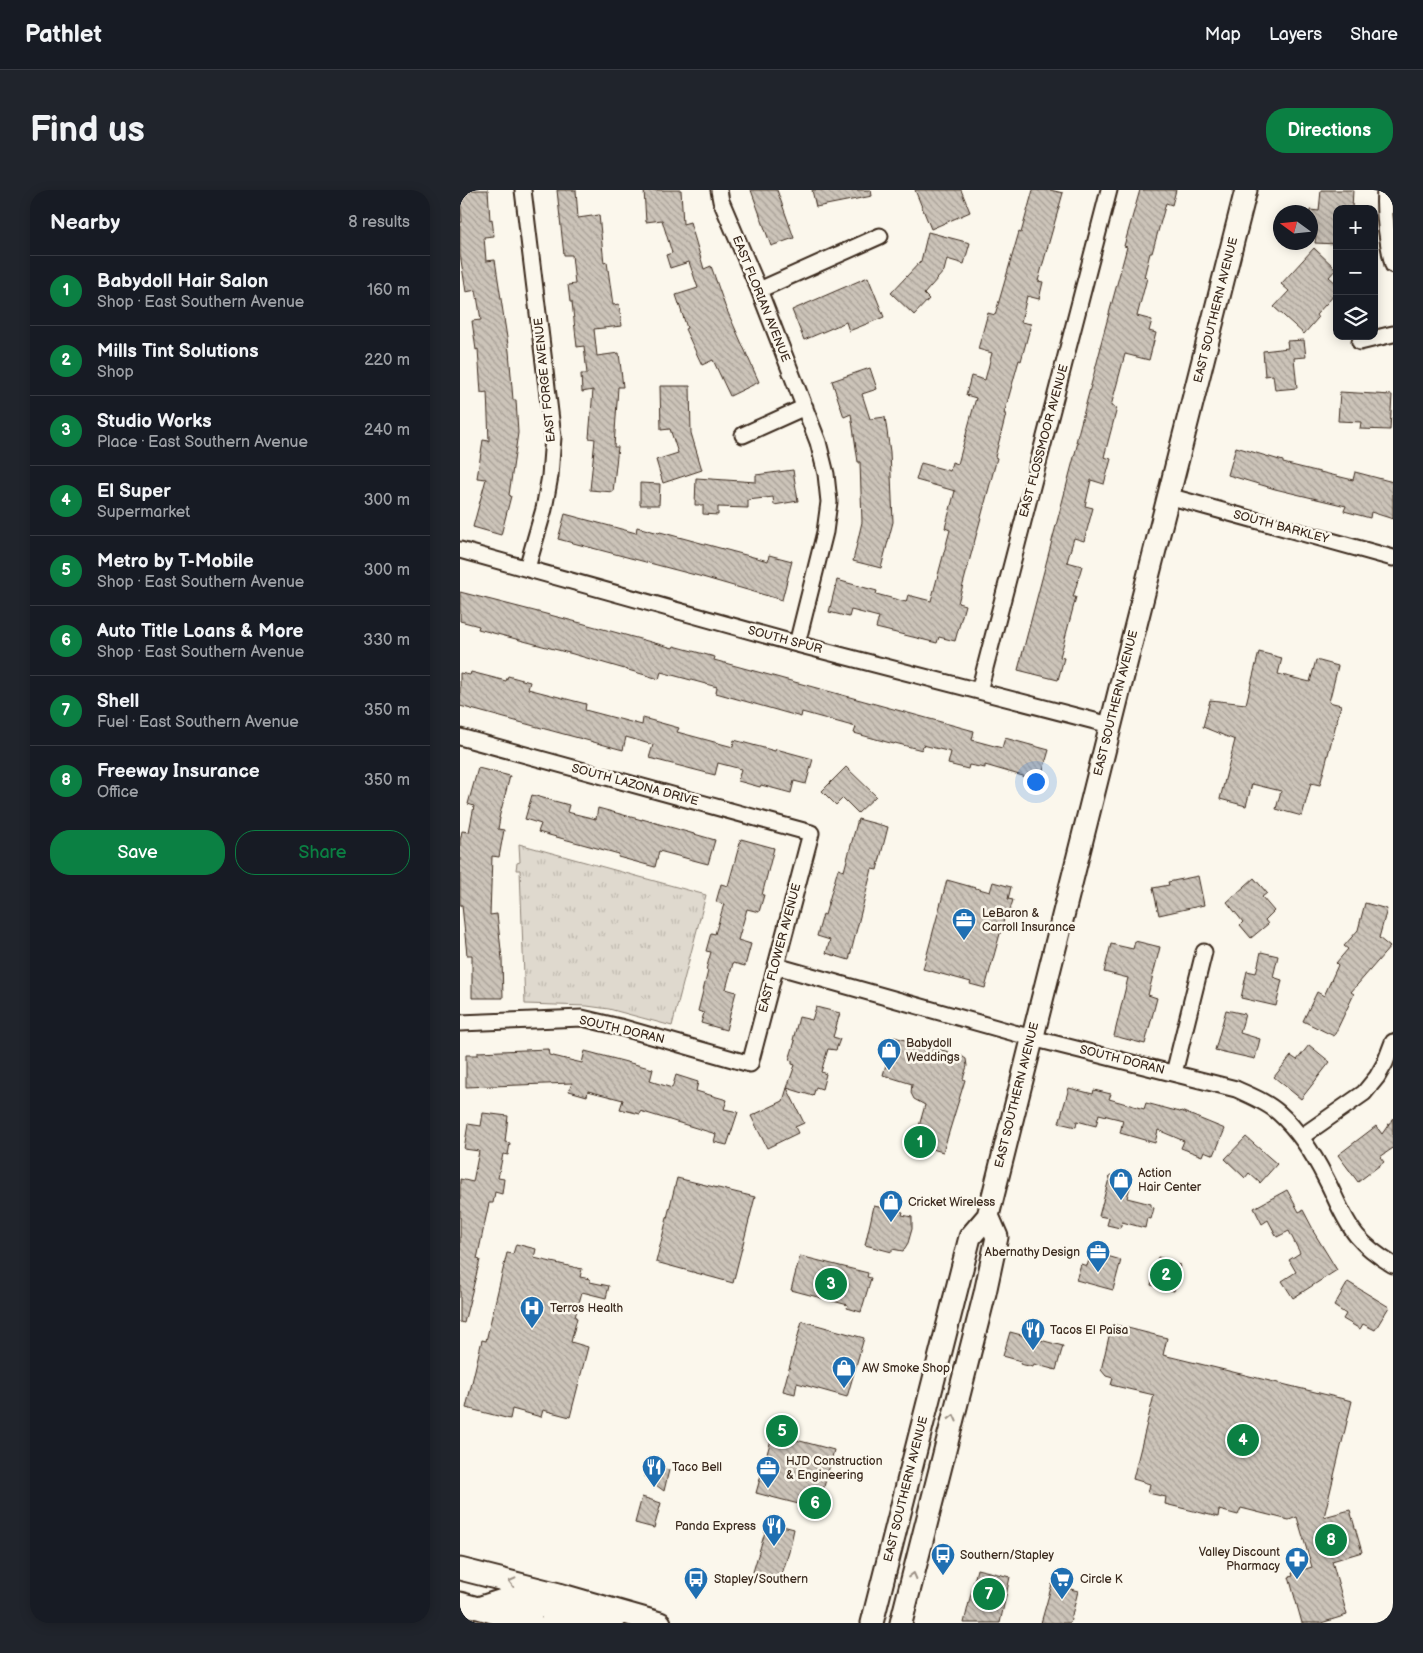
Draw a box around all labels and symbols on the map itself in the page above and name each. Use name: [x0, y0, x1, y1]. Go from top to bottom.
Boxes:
north arrow: [1273, 205, 1318, 250]
street label: EAST FLORIAN AVENUE: [729, 234, 793, 364]
street label: EAST SOUTHERN AVENUE: [1191, 235, 1241, 384]
street label: EAST FORGE AVENUE: [531, 317, 559, 443]
street label: EAST FLOSSMOOR AVENUE: [1016, 363, 1072, 519]
street label: SOUTH BARKLEY: [1232, 507, 1331, 547]
street label: SOUTH SPUR: [746, 623, 824, 657]
street label: EAST SOUTHERN AVENUE: [1091, 628, 1141, 777]
street label: SOUTH LAZONA DRIVE: [570, 761, 700, 809]
your location: [1023, 769, 1049, 795]
street label: EAST FLOWER AVENUE: [756, 882, 805, 1014]
place label: LeBaron & Carroll Insurance: [982, 906, 1075, 935]
office icon: LeBaron & Carroll Insurance: [951, 907, 977, 941]
street label: SOUTH DORAN: [578, 1013, 666, 1047]
street label: EAST SOUTHERN AVENUE: [992, 1020, 1042, 1169]
place label: Babydoll Weddings: [906, 1036, 960, 1065]
shop icon: Babydoll Weddings: [876, 1037, 902, 1071]
street label: SOUTH DORAN: [1078, 1042, 1166, 1078]
pin: 1: [904, 1123, 936, 1161]
place label: Action Hair Center: [1138, 1166, 1202, 1195]
shop icon: Action Hair Center: [1108, 1167, 1134, 1201]
shop icon: Cricket Wireless: [878, 1189, 904, 1223]
place label: Cricket Wireless: [908, 1195, 995, 1210]
office icon: Abernathy Design: [1085, 1239, 1111, 1273]
place label: Abernathy Design: [985, 1245, 1080, 1260]
pin: 2: [1150, 1256, 1182, 1294]
pin: 3: [815, 1265, 847, 1303]
hospital icon: Terros Health: [519, 1295, 545, 1329]
place label: Terros Health: [550, 1301, 624, 1316]
restaurant icon: Tacos El Paisa: [1020, 1317, 1046, 1351]
place label: Tacos El Paisa: [1050, 1323, 1129, 1338]
shop icon: AW Smoke Shop: [831, 1355, 857, 1389]
place label: AW Smoke Shop: [862, 1361, 950, 1376]
pin: 5: [766, 1412, 798, 1450]
street label: EAST SOUTHERN AVENUE: [881, 1414, 931, 1563]
one-way arrow: [948, 1415, 958, 1423]
pin: 4: [1227, 1421, 1259, 1459]
restaurant icon: Taco Bell: [641, 1454, 667, 1488]
place label: HJD Construction & Engineering: [786, 1454, 883, 1483]
office icon: HJD Construction & Engineering: [755, 1455, 781, 1489]
place label: Taco Bell: [672, 1460, 722, 1475]
pin: 6: [799, 1484, 831, 1522]
restaurant icon: Panda Express: [761, 1513, 787, 1547]
place label: Panda Express: [675, 1519, 756, 1534]
pin: 8: [1315, 1521, 1347, 1559]
bus stop icon: Southern/Stapley: [930, 1542, 956, 1576]
place label: Valley Discount Pharmacy: [1199, 1545, 1281, 1574]
pharmacy icon: Valley Discount Pharmacy: [1284, 1546, 1310, 1580]
place label: Southern/Stapley: [960, 1548, 1055, 1563]
bus stop icon: Stapley/Southern: [683, 1566, 709, 1600]
supermarket icon: Circle K: [1049, 1566, 1075, 1600]
one-way arrow: [907, 1571, 918, 1580]
place label: Stapley/Southern: [714, 1572, 808, 1587]
place label: Circle K: [1080, 1572, 1123, 1587]
pin: 7: [973, 1575, 1005, 1613]
one-way arrow: [507, 1577, 516, 1588]

